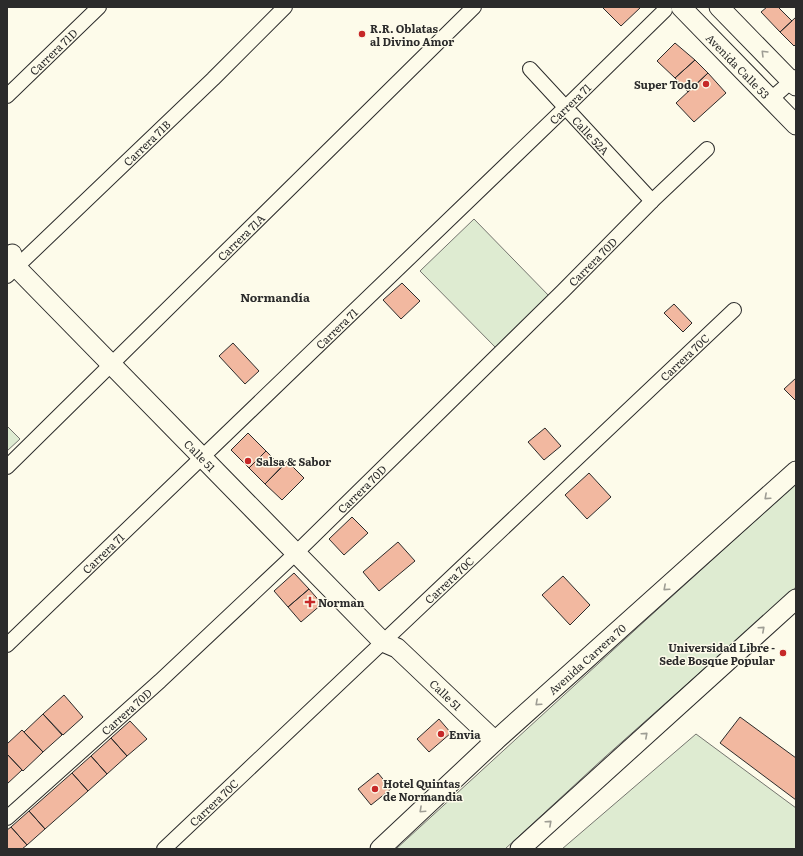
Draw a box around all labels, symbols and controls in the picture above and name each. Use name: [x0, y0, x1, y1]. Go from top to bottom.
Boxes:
place label: R.R. Oblatas al Divino Amor: [370, 20, 454, 49]
street label: Carrera 71D: [25, 24, 81, 79]
marker: R.R. Oblatas al Divino Amor: [357, 29, 367, 39]
street label: Avenida Calle 53: [703, 30, 774, 102]
one-way arrow: [761, 50, 769, 58]
place label: Super Todo: [634, 76, 698, 92]
street label: Carrera 71: [545, 79, 594, 127]
marker: Super Todo: [701, 79, 711, 89]
street label: Calle 52A: [569, 112, 613, 158]
street label: Carrera 71B: [119, 116, 174, 169]
street label: Carrera 71A: [213, 210, 268, 264]
street label: Carrera 70D: [565, 233, 620, 289]
district label: Normandía: [240, 288, 310, 306]
street label: Carrera 71: [312, 304, 361, 352]
street label: Carrera 70C: [656, 330, 713, 384]
street label: Calle 51: [181, 436, 220, 475]
place label: Salsa & Sabor: [256, 453, 331, 469]
marker: Salsa & Sabor: [243, 456, 253, 466]
street label: Carrera 70D: [333, 461, 390, 516]
one-way arrow: [764, 492, 772, 500]
street label: Carrera 71: [78, 528, 128, 577]
street label: Carrera 70C: [421, 552, 477, 607]
one-way arrow: [663, 583, 671, 591]
place label: Norman: [318, 594, 365, 610]
marker: Norman: [305, 597, 315, 607]
street label: Avenida Carrera 70: [544, 620, 629, 698]
one-way arrow: [757, 627, 765, 634]
place label: Universidad Libre - Sede Bosque Popular: [659, 639, 775, 668]
marker: Universidad Libre - Sede Bosque Popular: [778, 648, 788, 658]
street label: Calle 51: [426, 675, 466, 714]
street label: Carrera 70D: [97, 684, 155, 738]
one-way arrow: [535, 698, 542, 705]
place label: Envia: [449, 726, 481, 742]
marker: Envia: [436, 729, 446, 739]
one-way arrow: [640, 733, 648, 740]
street label: Carrera 70C: [185, 775, 242, 829]
place label: Hotel Quintas de Normandia: [383, 775, 463, 804]
marker: Hotel Quintas de Normandia: [370, 784, 380, 794]
one-way arrow: [419, 805, 427, 813]
one-way arrow: [544, 820, 552, 828]

